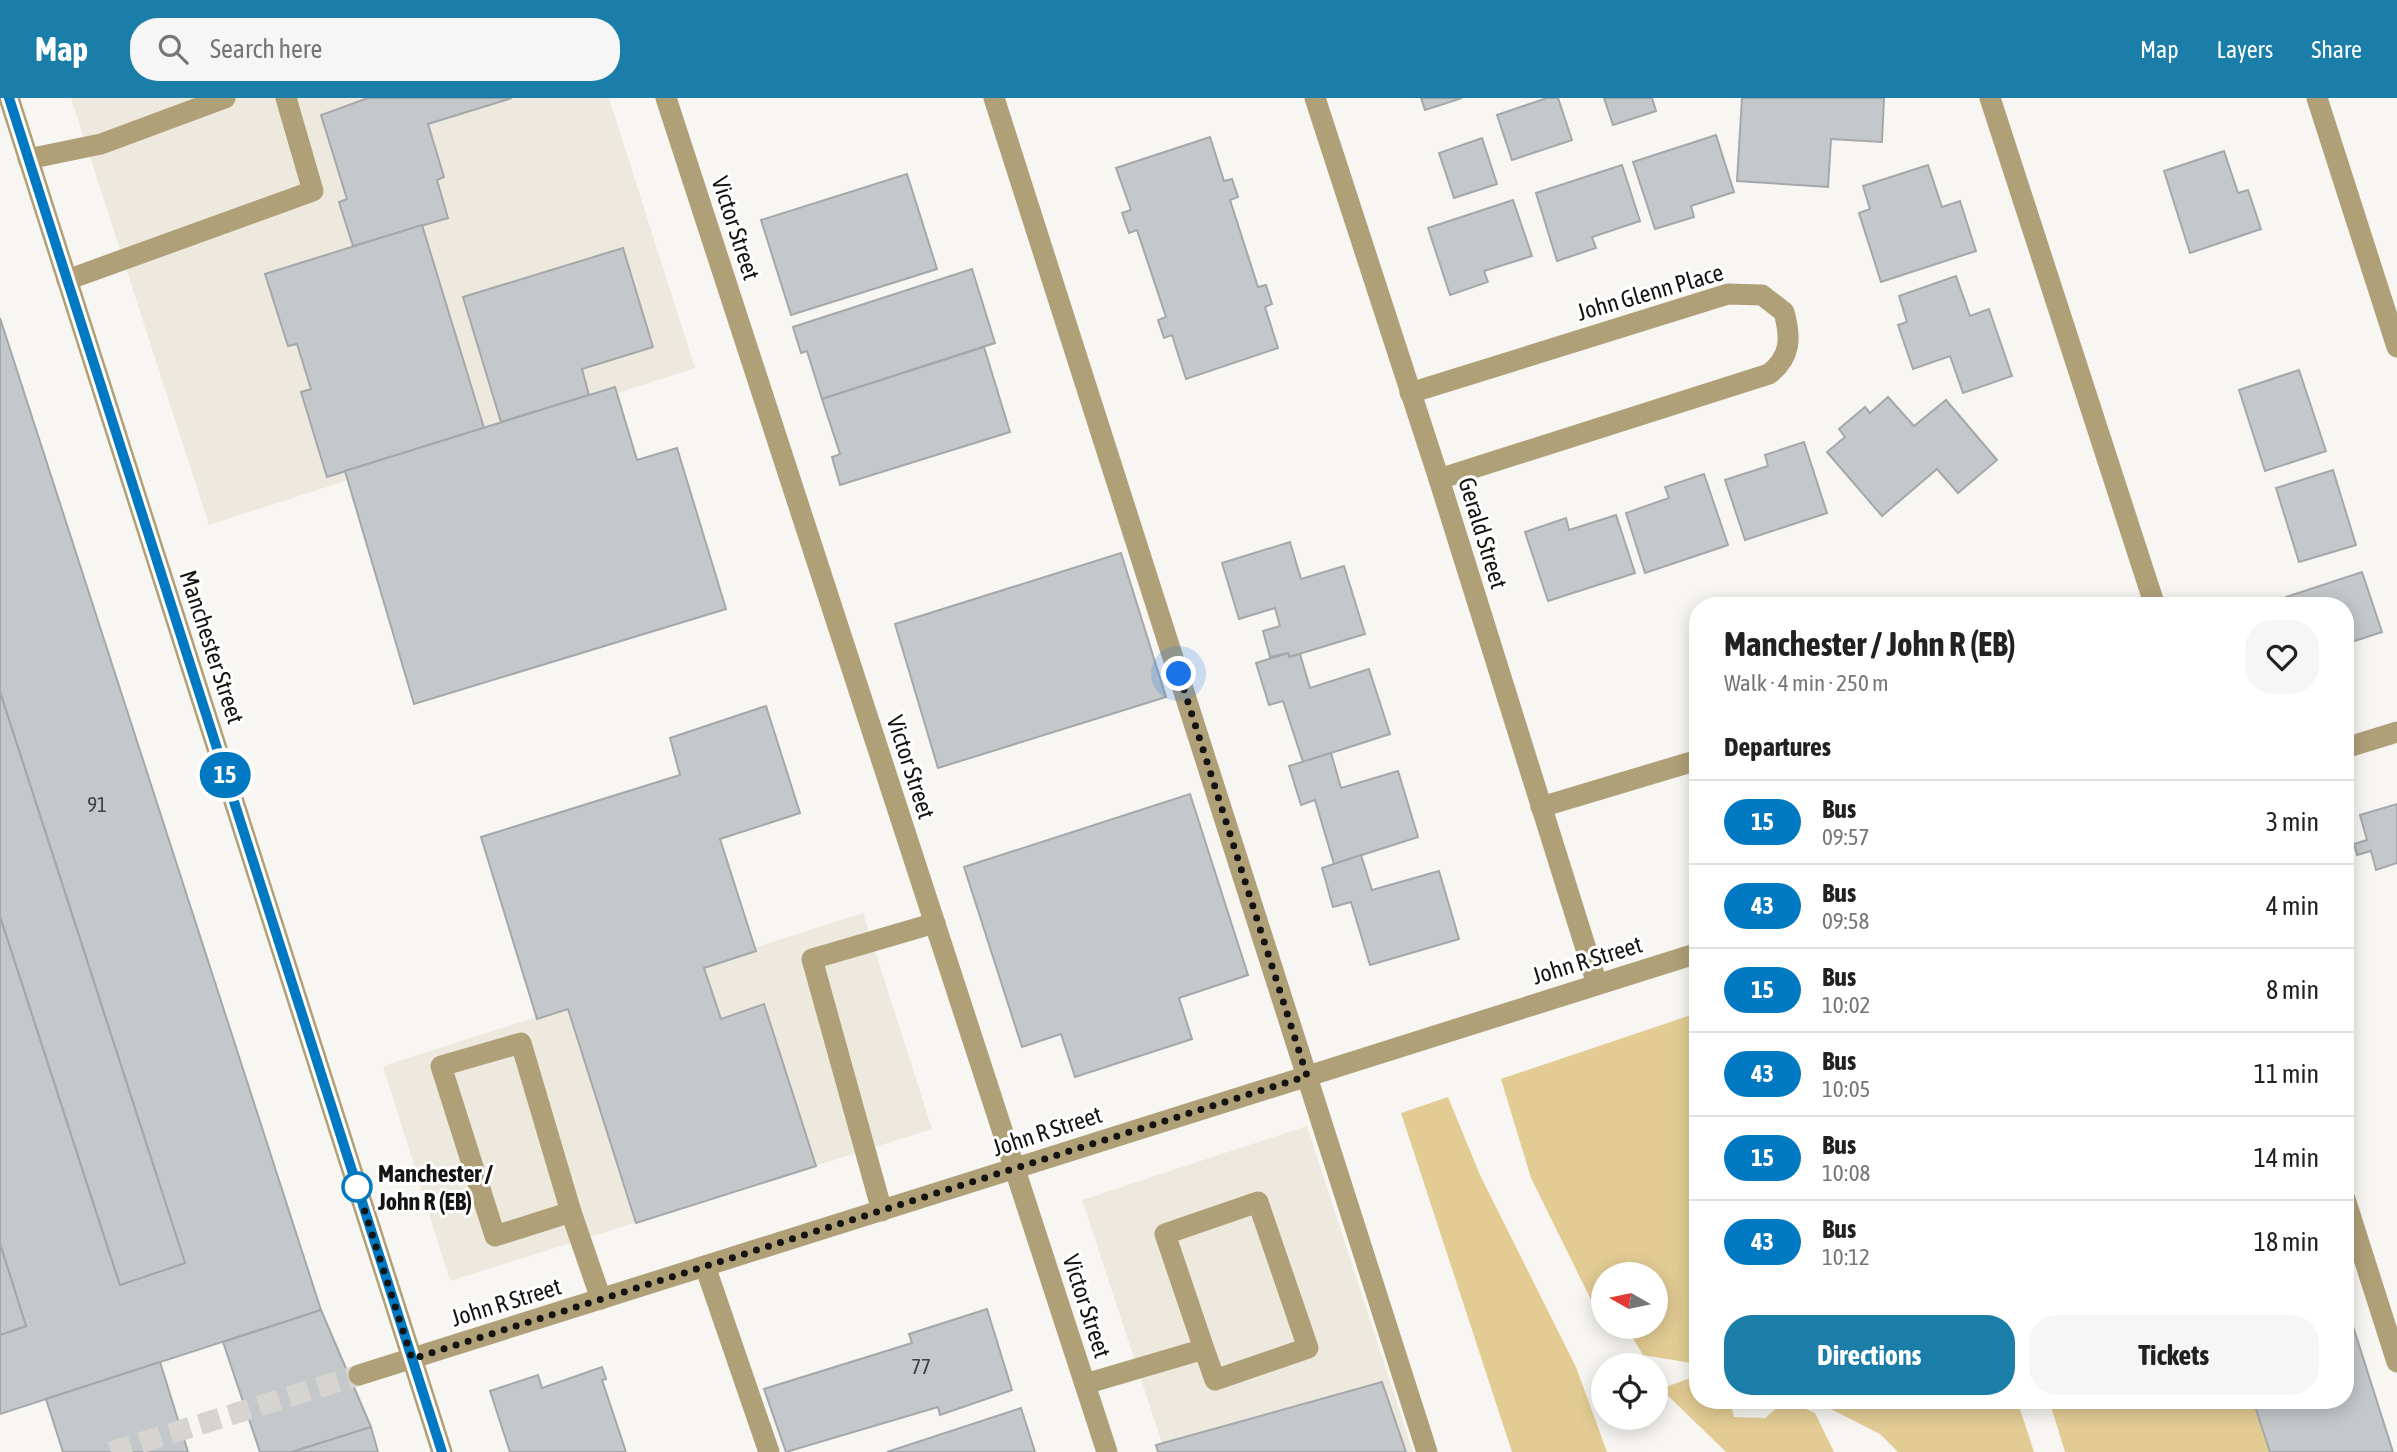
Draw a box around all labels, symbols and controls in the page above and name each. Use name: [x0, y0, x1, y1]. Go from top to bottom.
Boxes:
search box: [130, 18, 620, 81]
text: Map: [35, 30, 88, 68]
icon: search: [154, 30, 192, 68]
text: Search here: [210, 34, 322, 64]
text: Map: [2140, 36, 2179, 63]
text: Layers: [2217, 36, 2273, 63]
text: Share: [2311, 36, 2362, 63]
street label: Victor Street: [707, 173, 765, 283]
street label: John Glenn Place: [1574, 258, 1726, 326]
street label: Gerald Street: [1453, 474, 1513, 592]
street label: Manchester Street: [175, 567, 249, 727]
button: heart: [2245, 620, 2319, 694]
text: Manchester / John R (EB): [1724, 625, 2016, 663]
your location: [1161, 656, 1196, 691]
text: Walk · 4 min · 250 m: [1724, 670, 1888, 696]
street label: Victor Street: [882, 712, 940, 822]
text: Departures: [1724, 732, 1831, 762]
line badge: 15: [194, 752, 256, 798]
text: 15: [214, 761, 236, 788]
house number: 91: [87, 792, 107, 816]
text: Bus: [1822, 794, 1856, 824]
text: 3 min: [2266, 807, 2319, 837]
text: 15: [1751, 808, 1774, 835]
text: 09:57: [1822, 824, 1869, 850]
text: Bus: [1822, 878, 1856, 908]
text: 4 min: [2266, 891, 2319, 921]
text: 43: [1751, 892, 1774, 919]
text: 09:58: [1822, 908, 1869, 934]
street label: John R Street: [1529, 930, 1645, 989]
text: Bus: [1822, 962, 1856, 992]
text: 8 min: [2266, 975, 2319, 1005]
text: 15: [1751, 976, 1774, 1003]
text: 10:02: [1822, 992, 1870, 1018]
text: Bus: [1822, 1046, 1856, 1076]
text: 11 min: [2254, 1059, 2319, 1089]
text: 43: [1751, 1060, 1774, 1087]
text: 10:05: [1822, 1076, 1870, 1102]
street label: John R Street: [989, 1101, 1105, 1161]
text: Bus: [1822, 1130, 1856, 1160]
text: 14 min: [2254, 1143, 2319, 1173]
text: 15: [1751, 1144, 1774, 1171]
place label: Manchester / John R (EB): [377, 1160, 494, 1215]
text: 10:08: [1822, 1160, 1870, 1186]
marker: Manchester / John R (EB): [342, 1172, 372, 1202]
text: Bus: [1822, 1214, 1856, 1244]
text: 18 min: [2254, 1227, 2319, 1257]
text: 43: [1751, 1228, 1774, 1255]
text: 10:12: [1822, 1244, 1870, 1270]
street label: Victor Street: [1058, 1251, 1116, 1361]
north arrow: [1591, 1262, 1668, 1339]
map controls: [1591, 1262, 1668, 1430]
street label: John R Street: [448, 1272, 564, 1331]
button: Directions: [1724, 1315, 2015, 1395]
button: Tickets: [2029, 1315, 2319, 1395]
button: locate: [1591, 1353, 1668, 1430]
house number: 77: [911, 1354, 931, 1378]

